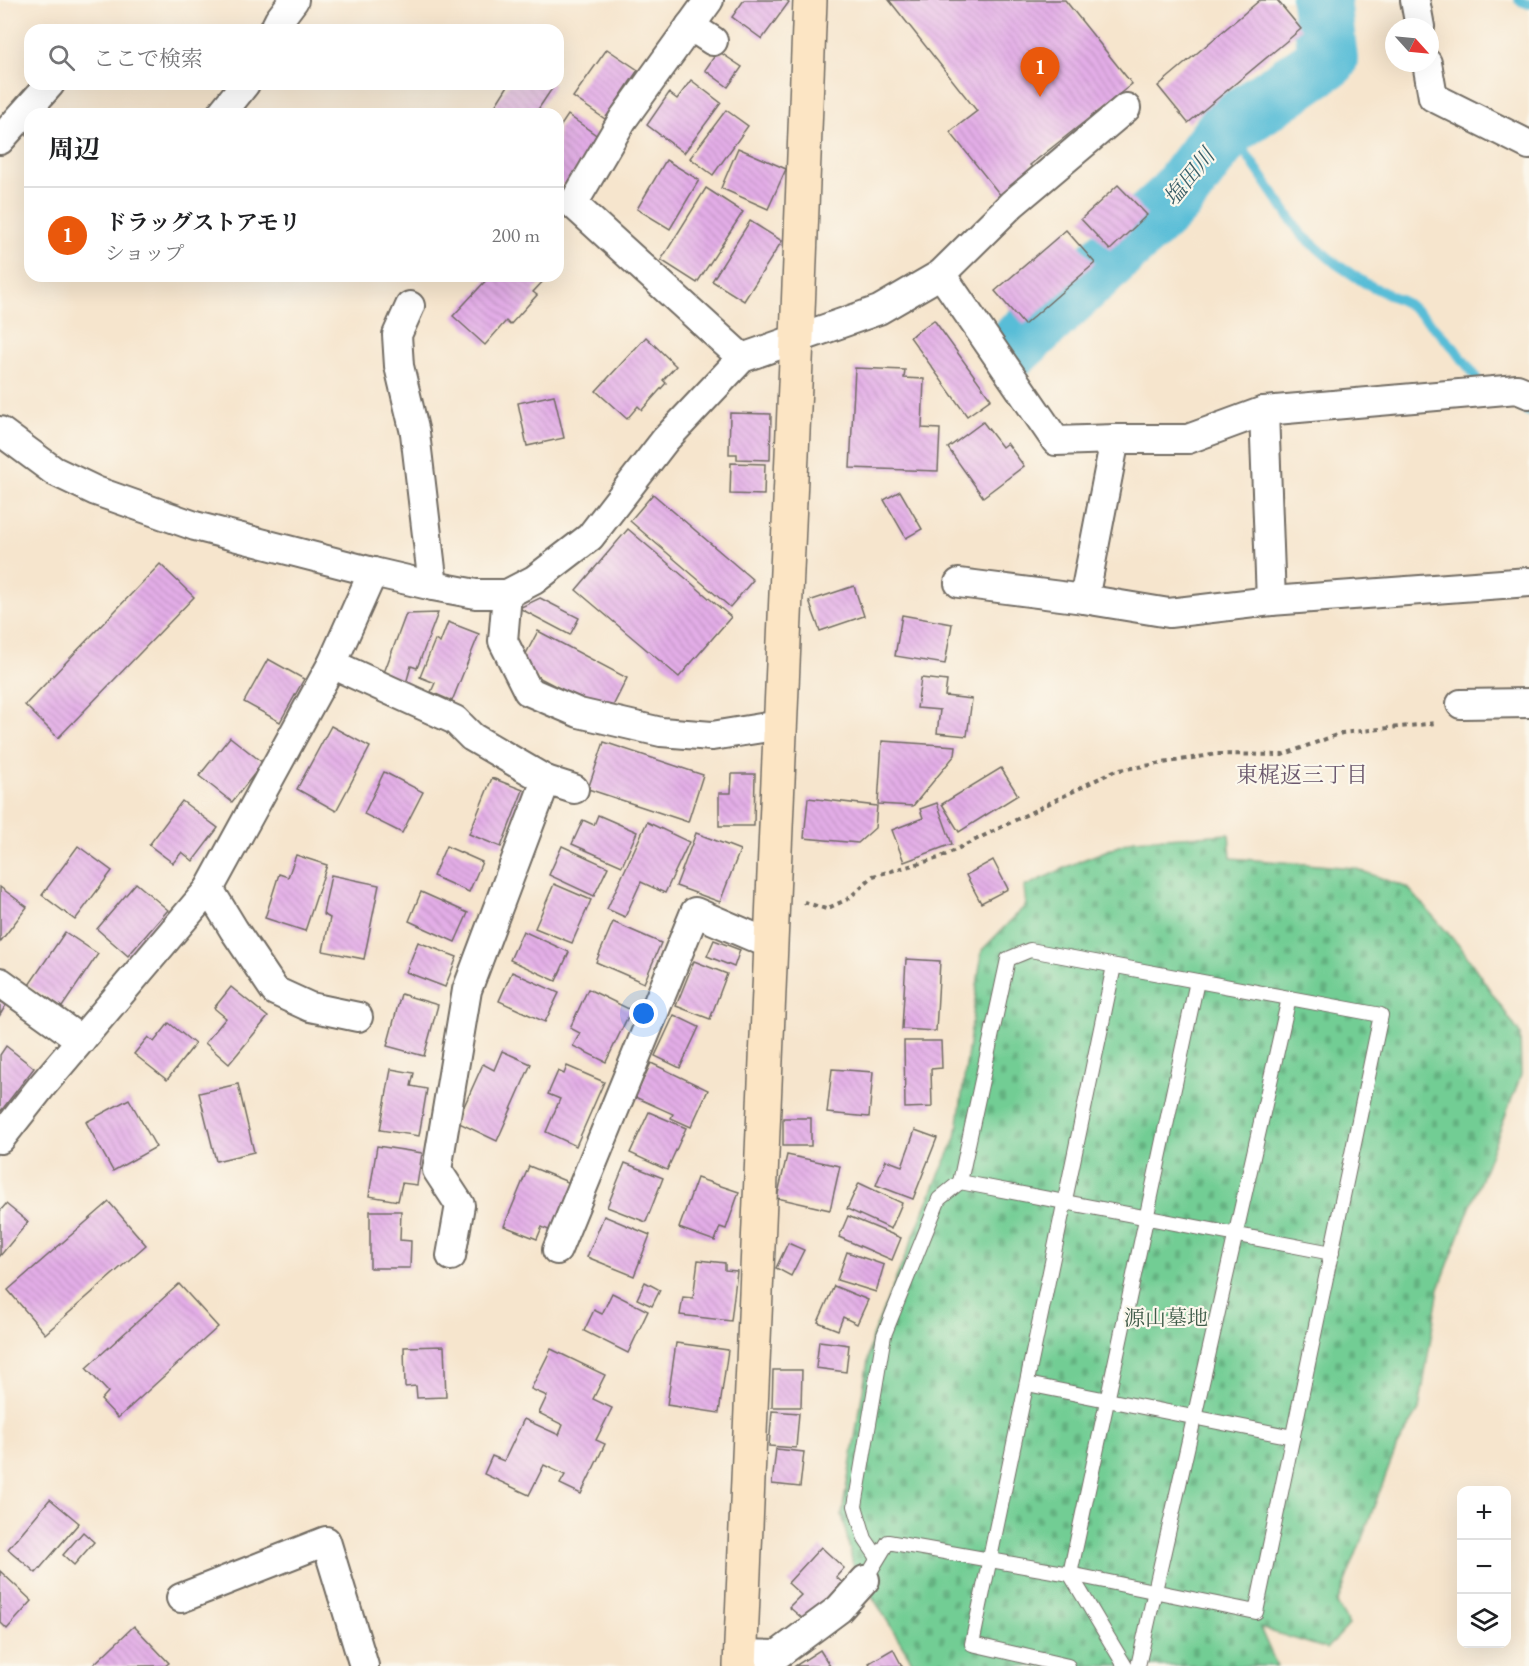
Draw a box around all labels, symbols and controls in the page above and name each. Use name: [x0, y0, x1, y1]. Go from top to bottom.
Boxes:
north arrow: [1385, 18, 1439, 72]
search box: [24, 24, 564, 90]
icon: search: [45, 41, 78, 74]
text: ここで検索: [93, 44, 203, 73]
pin: 1: [1020, 48, 1060, 97]
text: 周辺: [48, 132, 100, 166]
water label: 塩田川: [1157, 141, 1222, 212]
text: ドラッグストアモリ: [105, 208, 301, 237]
text: 1: [62, 222, 73, 248]
text: 200 m: [492, 222, 540, 248]
text: ショップ: [105, 240, 185, 266]
district label: 東梶返三丁目: [1236, 760, 1368, 789]
your location: [629, 999, 658, 1028]
park label: 源山墓地: [1124, 1304, 1208, 1331]
map controls: [1457, 1486, 1511, 1648]
button: +: [1457, 1486, 1511, 1540]
button: −: [1457, 1540, 1511, 1594]
button: layers: [1457, 1594, 1511, 1648]

